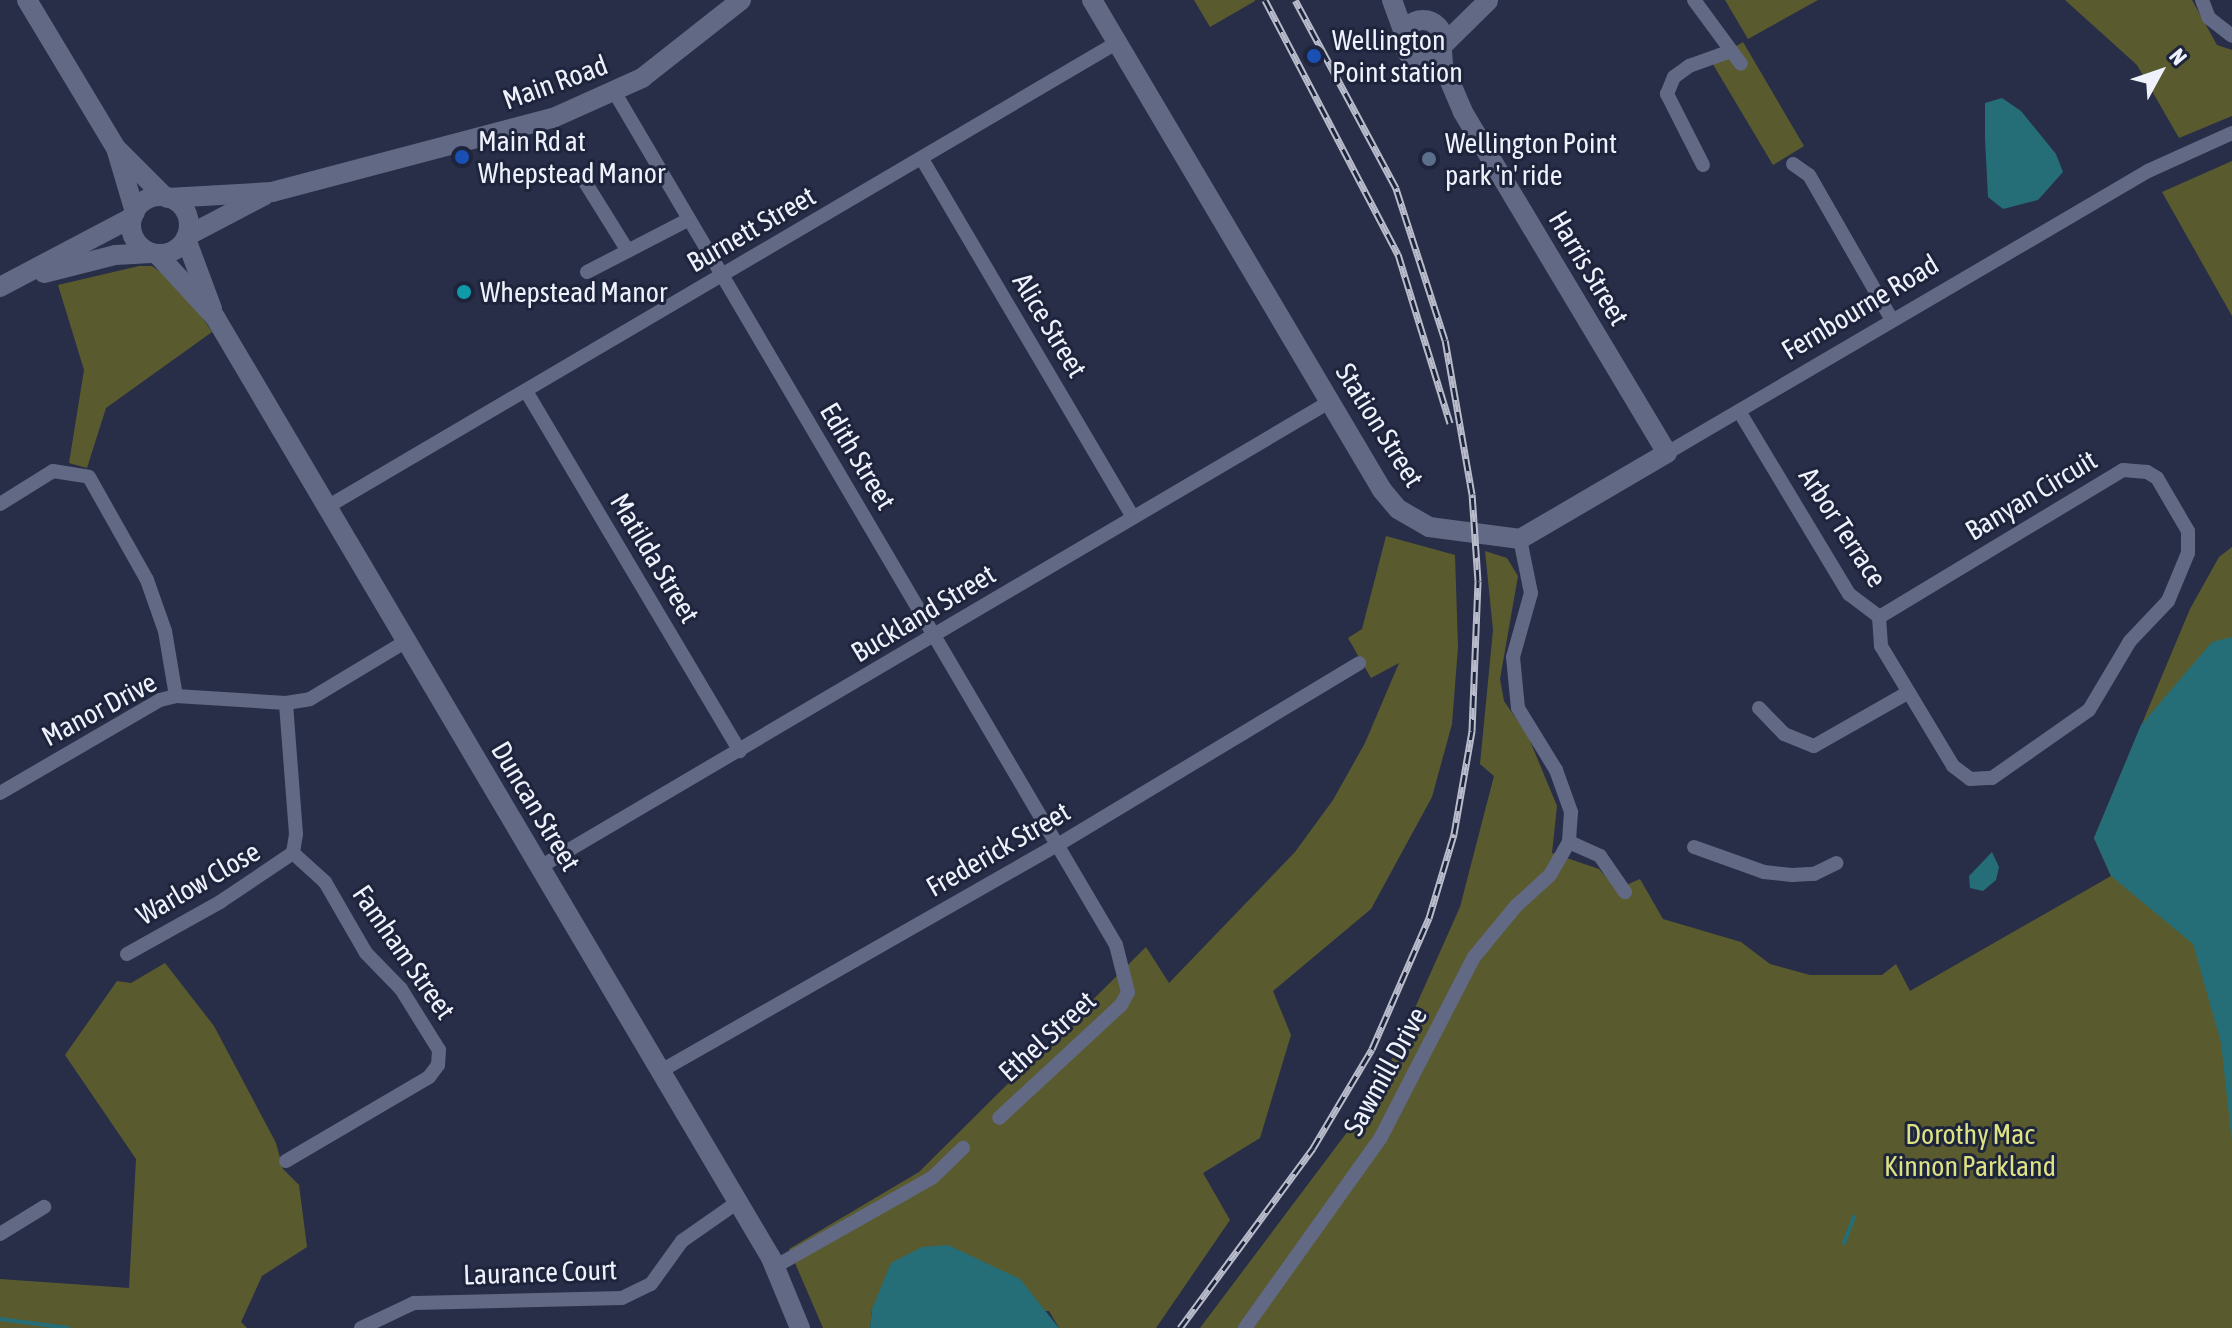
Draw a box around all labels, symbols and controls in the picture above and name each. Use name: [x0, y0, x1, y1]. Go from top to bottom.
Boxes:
place label: Wellington Point station: [1332, 23, 1463, 89]
north arrow: [2120, 32, 2200, 112]
text: N: [2164, 43, 2193, 70]
marker: Wellington Point station: [1303, 45, 1325, 67]
street label: Main Road: [498, 48, 612, 116]
place label: Main Rd at Whepstead Manor: [478, 124, 665, 190]
place label: Wellington Point park 'n' ride: [1445, 126, 1617, 192]
marker: Main Rd at Whepstead Manor: [453, 148, 471, 166]
marker: Wellington Point park 'n' ride: [1420, 150, 1438, 168]
street label: Burnett Street: [681, 179, 821, 279]
street label: Harris Street: [1542, 205, 1636, 331]
street label: Fernbourne Road: [1775, 247, 1945, 367]
street label: Alice Street: [1006, 267, 1094, 383]
place label: Whepstead Manor: [480, 275, 667, 309]
marker: Whepstead Manor: [455, 283, 473, 301]
street label: Station Street: [1329, 357, 1431, 493]
street label: Edith Street: [813, 397, 903, 515]
street label: Banyan Circuit: [1959, 443, 2103, 547]
street label: Arbor Terrace: [1792, 461, 1894, 593]
street label: Matilda Street: [603, 487, 707, 629]
street label: Buckland Street: [845, 557, 1001, 669]
street label: Manor Drive: [36, 665, 162, 753]
street label: Duncan Street: [484, 735, 588, 877]
street label: Frederick Street: [920, 794, 1076, 904]
street label: Warlow Close: [130, 834, 266, 932]
street label: Famham Street: [346, 878, 462, 1026]
street label: Ethel Street: [992, 984, 1102, 1088]
street label: Sawmill Drive: [1336, 1001, 1434, 1141]
park label: Dorothy Mac Kinnon Parkland: [1884, 1117, 2056, 1183]
street label: Laurance Court: [463, 1253, 617, 1291]

